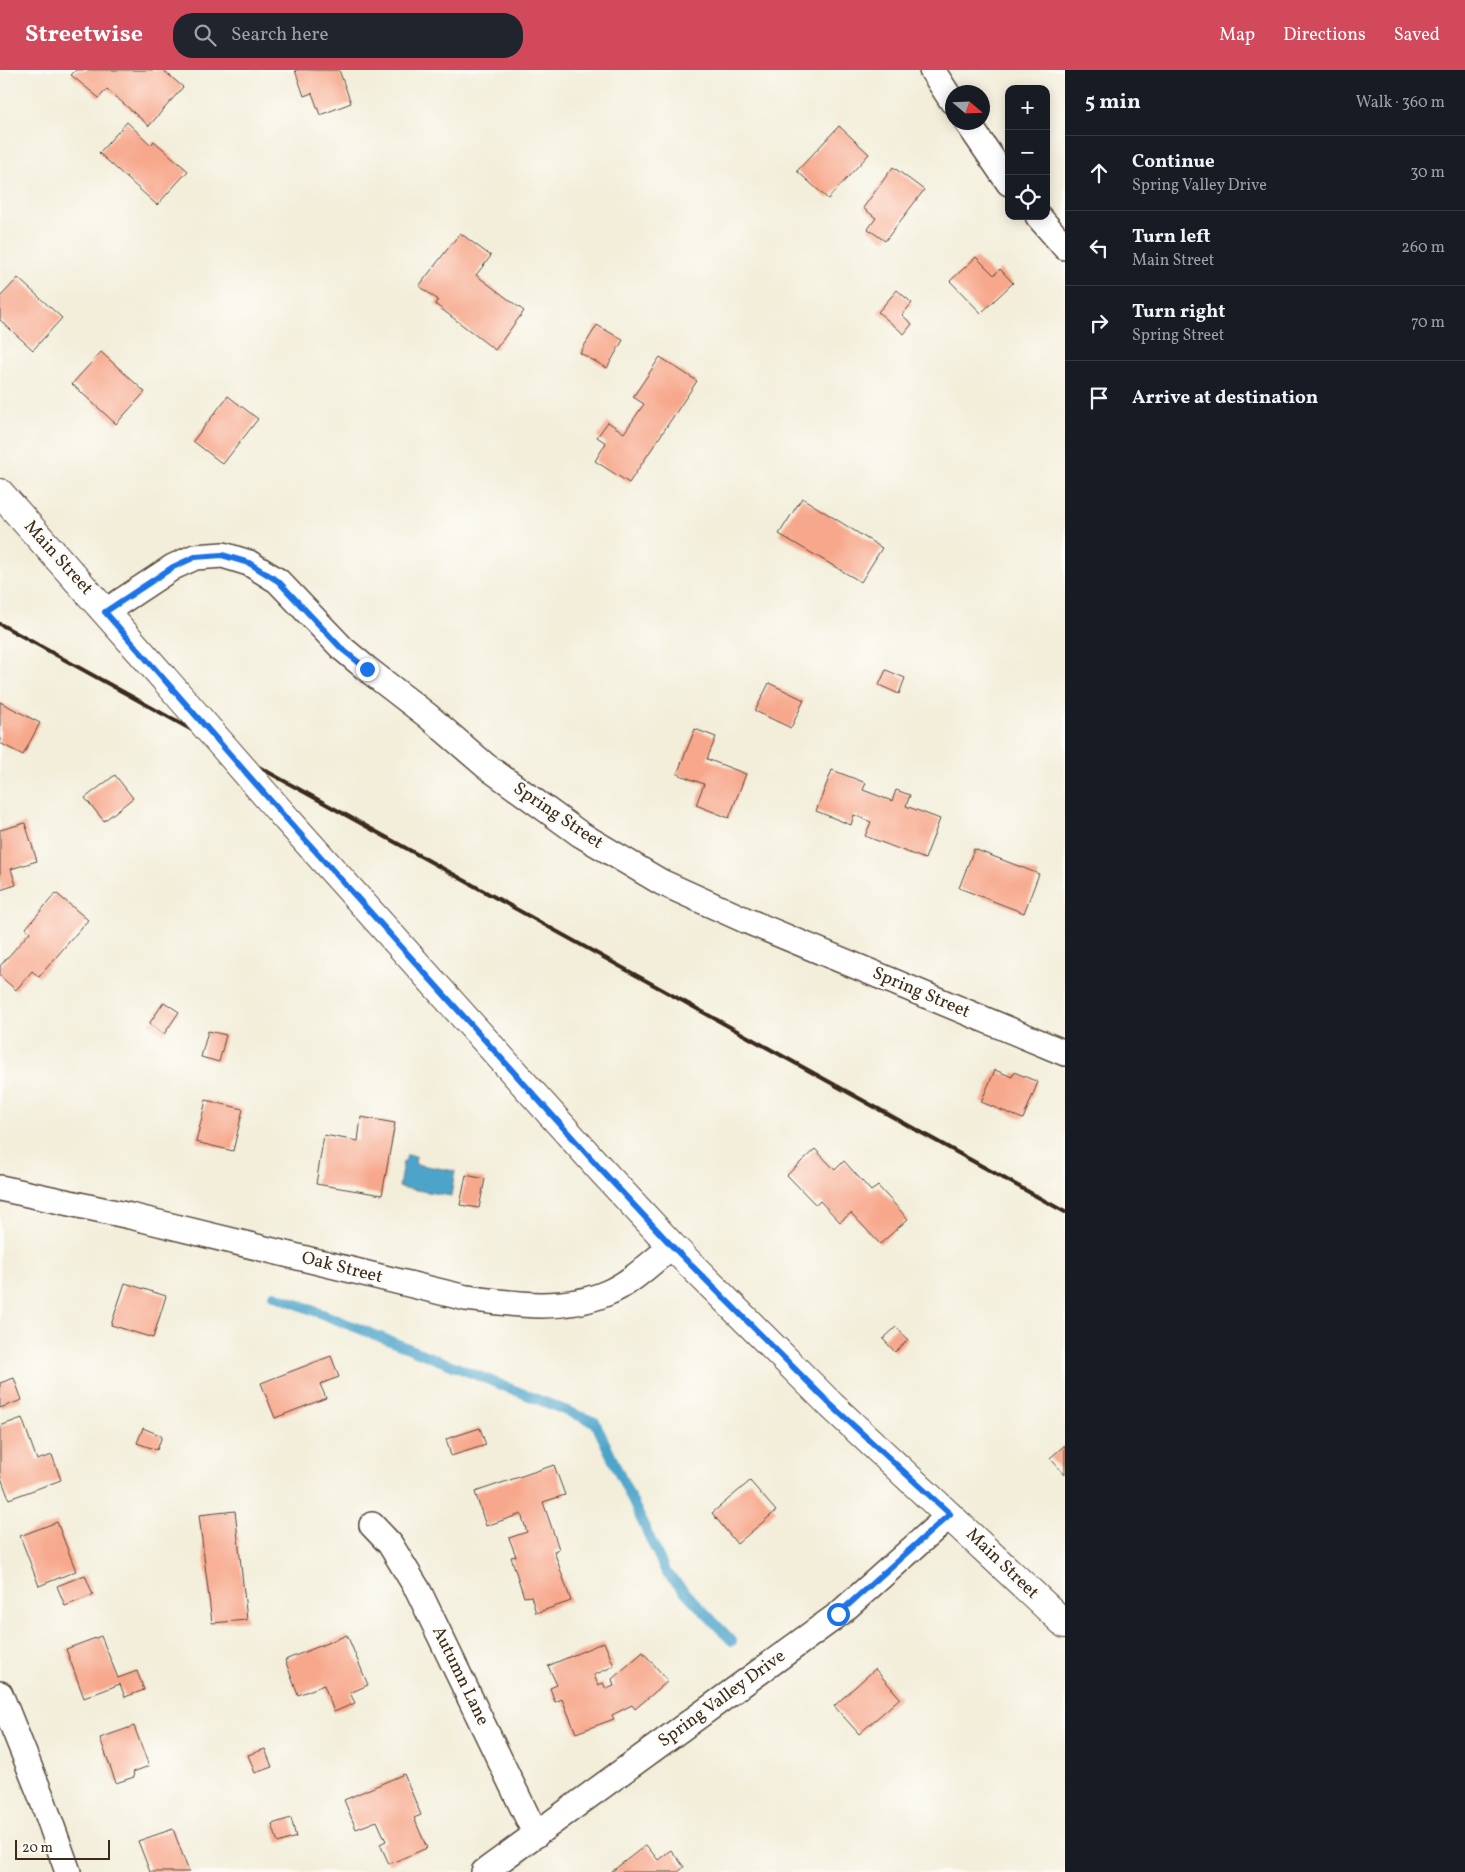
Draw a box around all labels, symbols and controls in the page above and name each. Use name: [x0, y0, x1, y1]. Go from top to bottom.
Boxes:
search box: [173, 13, 523, 58]
text: Streetwise: [25, 18, 143, 52]
icon: search: [191, 21, 219, 49]
text: Search here: [231, 22, 328, 48]
text: Map: [1219, 23, 1255, 48]
text: Directions: [1283, 23, 1366, 48]
text: Saved: [1394, 23, 1440, 48]
north arrow: [945, 85, 990, 130]
map controls: [1005, 85, 1050, 220]
button: +: [1005, 85, 1050, 130]
text: 5 min: [1085, 88, 1141, 117]
text: Walk · 360 m: [1356, 92, 1445, 114]
button: −: [1005, 130, 1050, 175]
text: Continue: [1132, 149, 1215, 175]
icon: ahead: [1085, 159, 1113, 187]
text: 30 m: [1410, 162, 1445, 184]
button: locate: [1005, 175, 1050, 220]
text: Spring Valley Drive: [1132, 175, 1267, 197]
text: Turn left: [1132, 224, 1211, 250]
icon: left: [1085, 234, 1113, 262]
text: 260 m: [1401, 237, 1445, 259]
text: Main Street: [1132, 250, 1214, 272]
text: Turn right: [1132, 299, 1225, 325]
icon: right: [1085, 309, 1113, 337]
text: 70 m: [1411, 312, 1445, 334]
text: Spring Street: [1132, 325, 1224, 347]
icon: arrive: [1085, 384, 1113, 412]
text: Arrive at destination: [1132, 385, 1318, 411]
street label: Main Street: [18, 515, 98, 601]
route end: [356, 658, 379, 681]
street label: Spring Street: [508, 777, 608, 855]
street label: Spring Street: [868, 961, 974, 1025]
street label: Oak Street: [299, 1246, 385, 1290]
street label: Main Street: [960, 1523, 1044, 1605]
route start: [827, 1603, 850, 1626]
street label: Autumn Lane: [425, 1622, 495, 1730]
street label: Spring Valley Drive: [653, 1644, 791, 1754]
scale bar: [15, 1837, 110, 1860]
text: 20 m: [22, 1839, 53, 1858]

